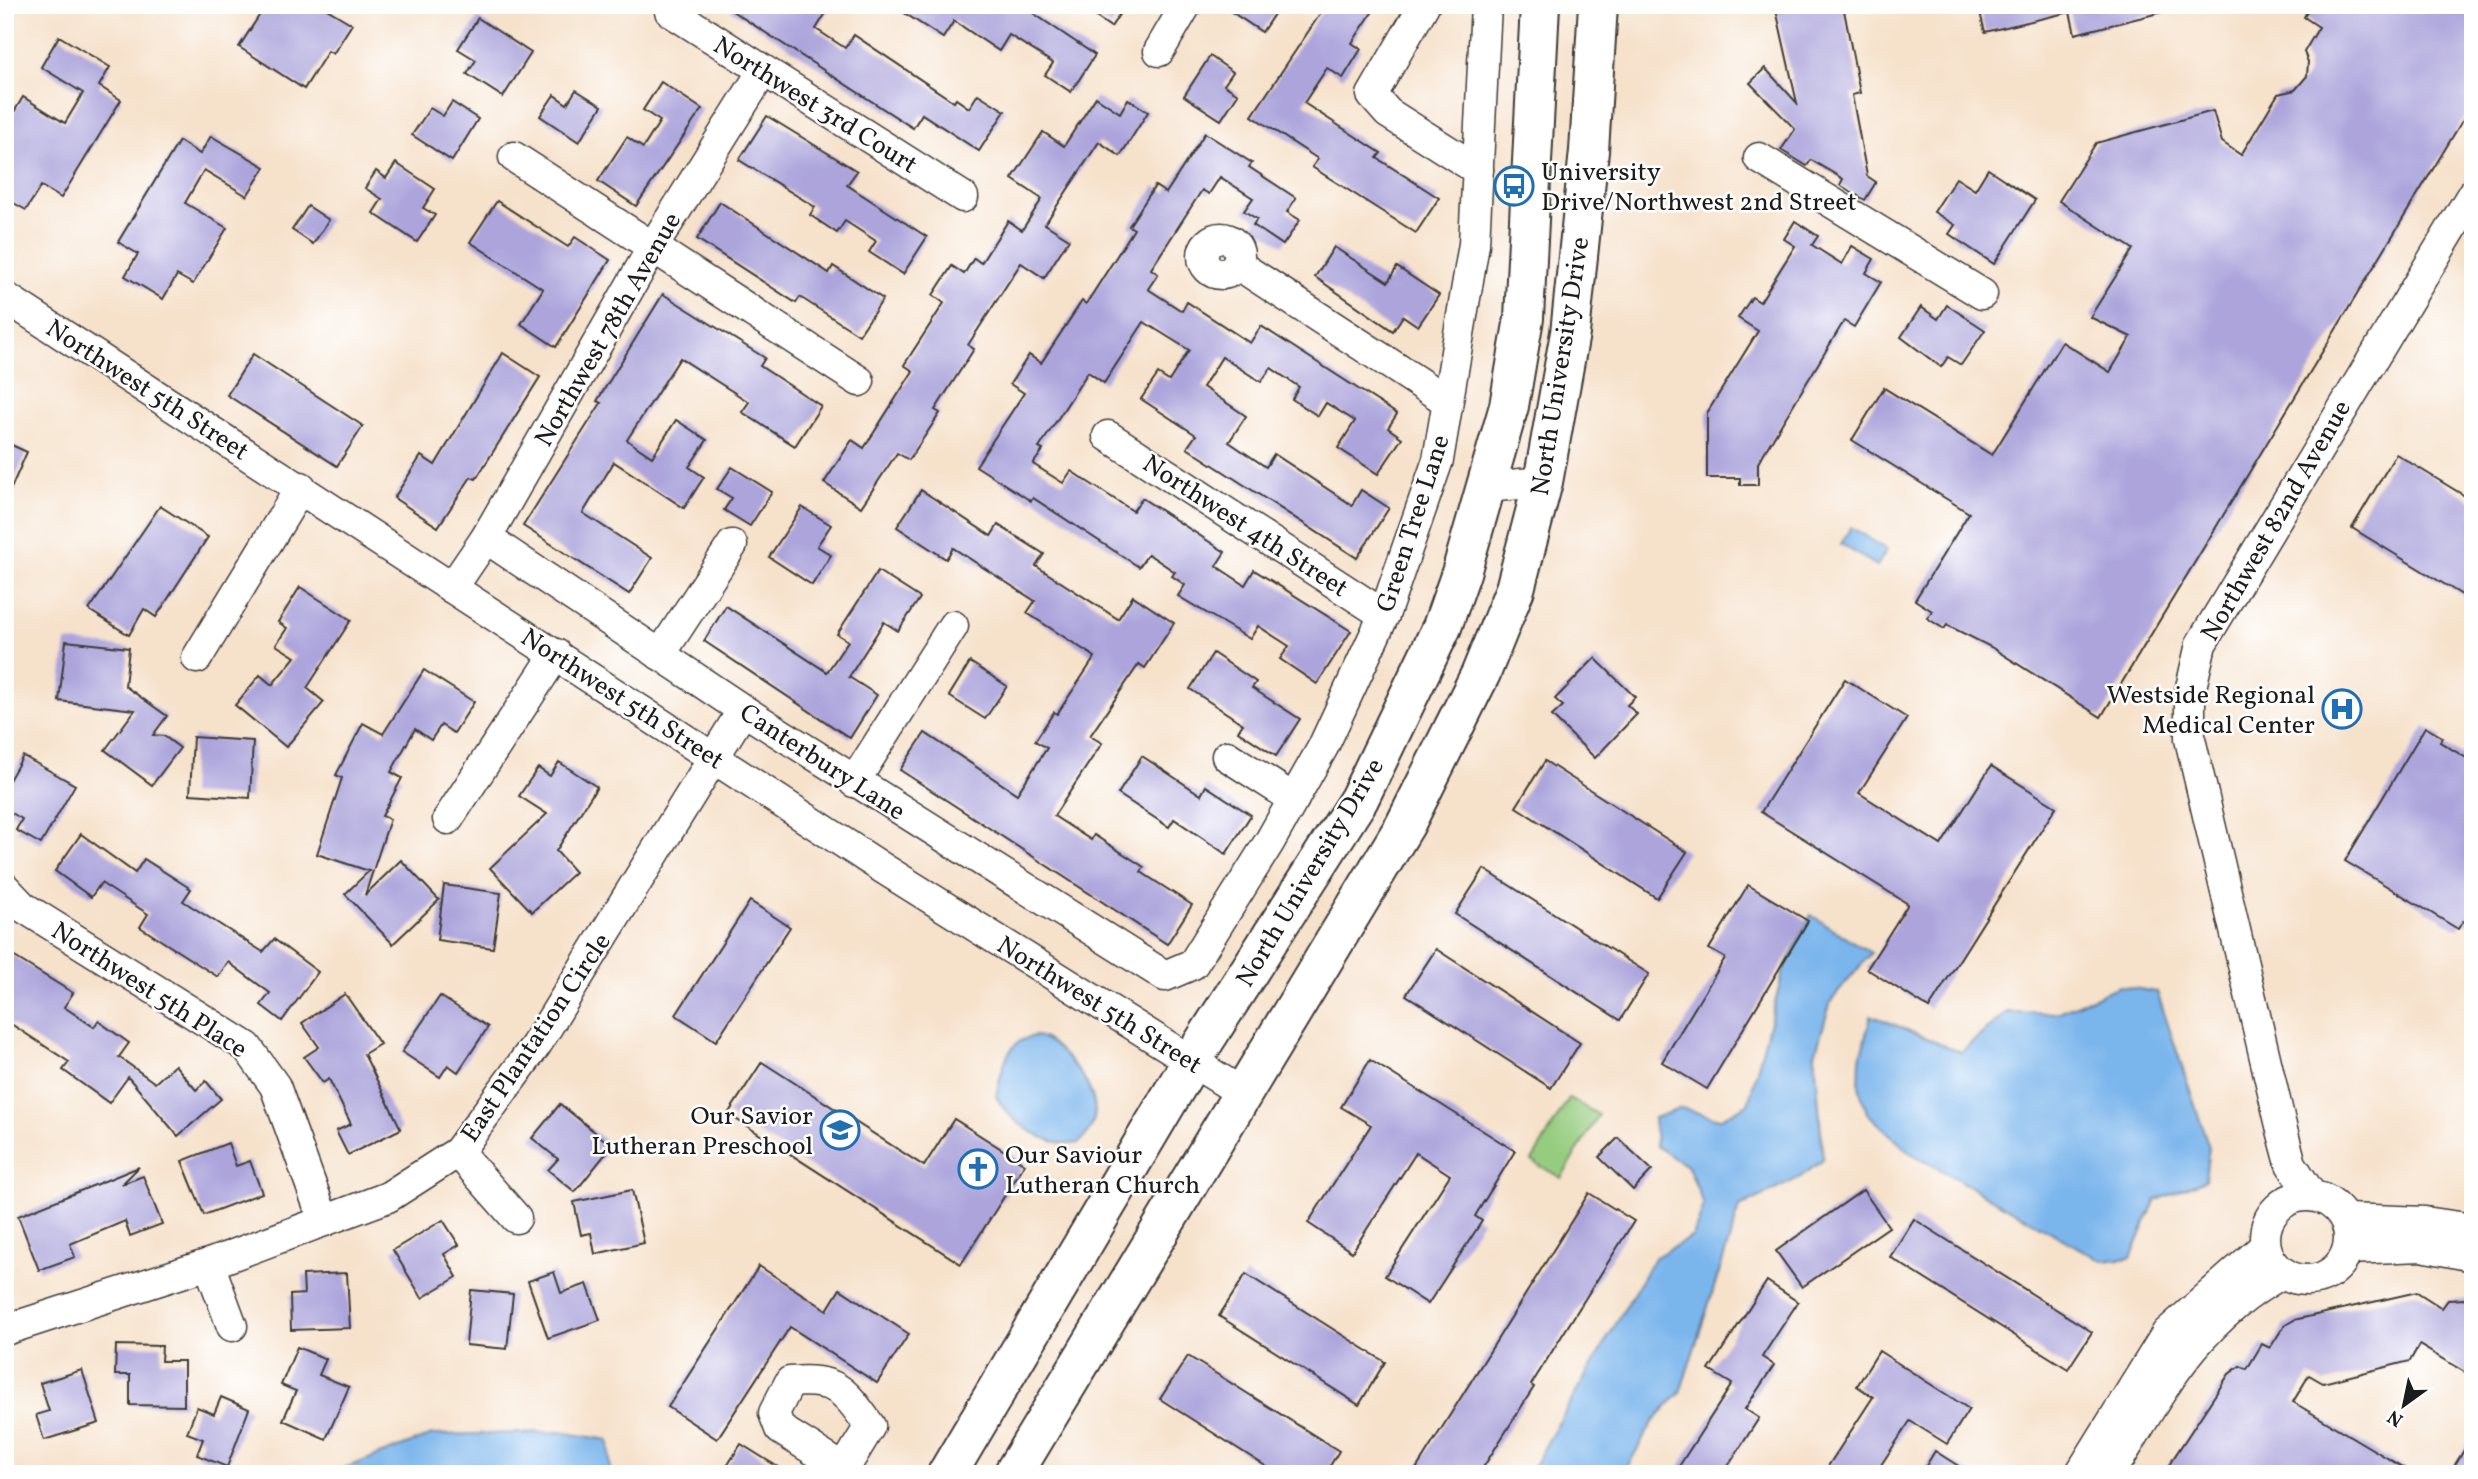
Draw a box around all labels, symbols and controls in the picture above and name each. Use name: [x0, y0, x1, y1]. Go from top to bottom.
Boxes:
street label: Northwest 3rd Court: [706, 28, 924, 183]
place label: University Drive/Northwest 2nd Street: [1541, 155, 1857, 221]
bus stop icon: University Drive/Northwest 2nd Street: [1493, 165, 1535, 207]
street label: Northwest 78th Avenue: [527, 206, 691, 454]
street label: North University Drive: [1523, 234, 1599, 498]
street label: Northwest 5th Street: [38, 311, 256, 470]
street label: Northwest 82nd Avenue: [2193, 394, 2361, 648]
street label: Green Tree Lane: [1368, 430, 1460, 617]
street label: Northwest 4th Street: [1135, 447, 1355, 607]
street label: Northwest 5th Street: [513, 620, 731, 779]
place label: Westside Regional Medical Center: [2107, 678, 2315, 744]
hospital icon: Westside Regional Medical Center: [2321, 688, 2363, 730]
street label: Canterbury Lane: [732, 696, 912, 830]
street label: North University Drive: [1228, 752, 1393, 994]
street label: Northwest 5th Place: [44, 914, 254, 1068]
street label: East Plantation Circle: [453, 926, 620, 1150]
street label: Northwest 5th Street: [989, 928, 1208, 1083]
place label: Our Savior Lutheran Preschool: [591, 1099, 813, 1165]
school or university icon: Our Savior Lutheran Preschool: [819, 1109, 861, 1151]
place label: Our Saviour Lutheran Church: [1005, 1138, 1200, 1204]
church icon: Our Saviour Lutheran Church: [957, 1148, 999, 1190]
north arrow: [2370, 1370, 2440, 1440]
text: N: [2383, 1403, 2409, 1432]

